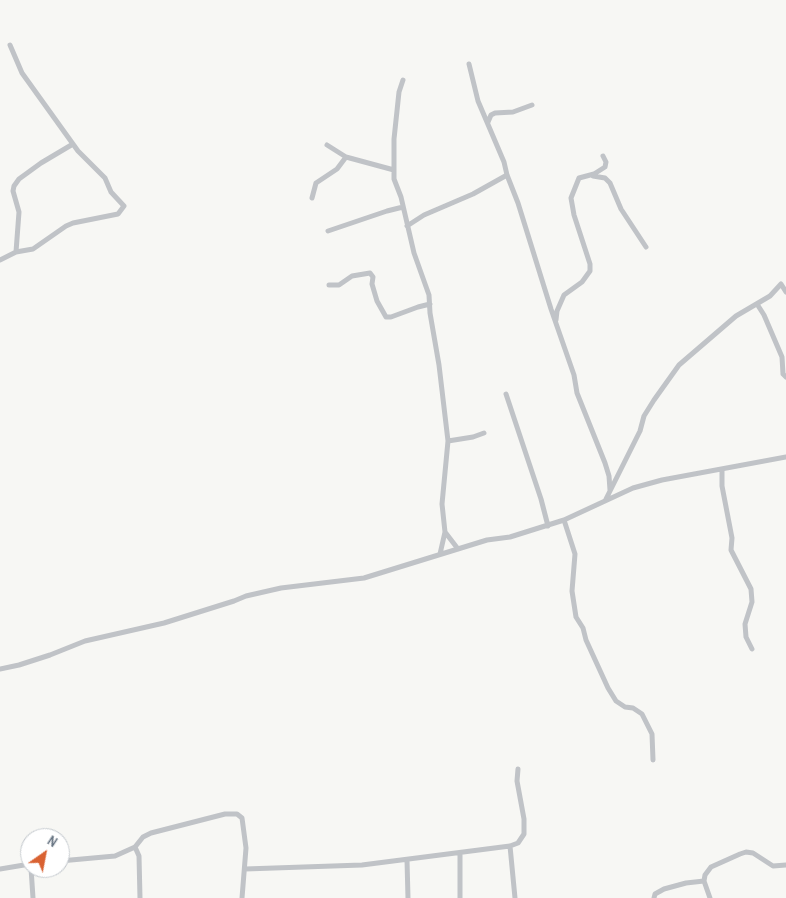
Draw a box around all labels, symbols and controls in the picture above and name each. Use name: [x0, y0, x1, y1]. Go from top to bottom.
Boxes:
north arrow: [20, 828, 70, 878]
text: N: [44, 831, 61, 851]

